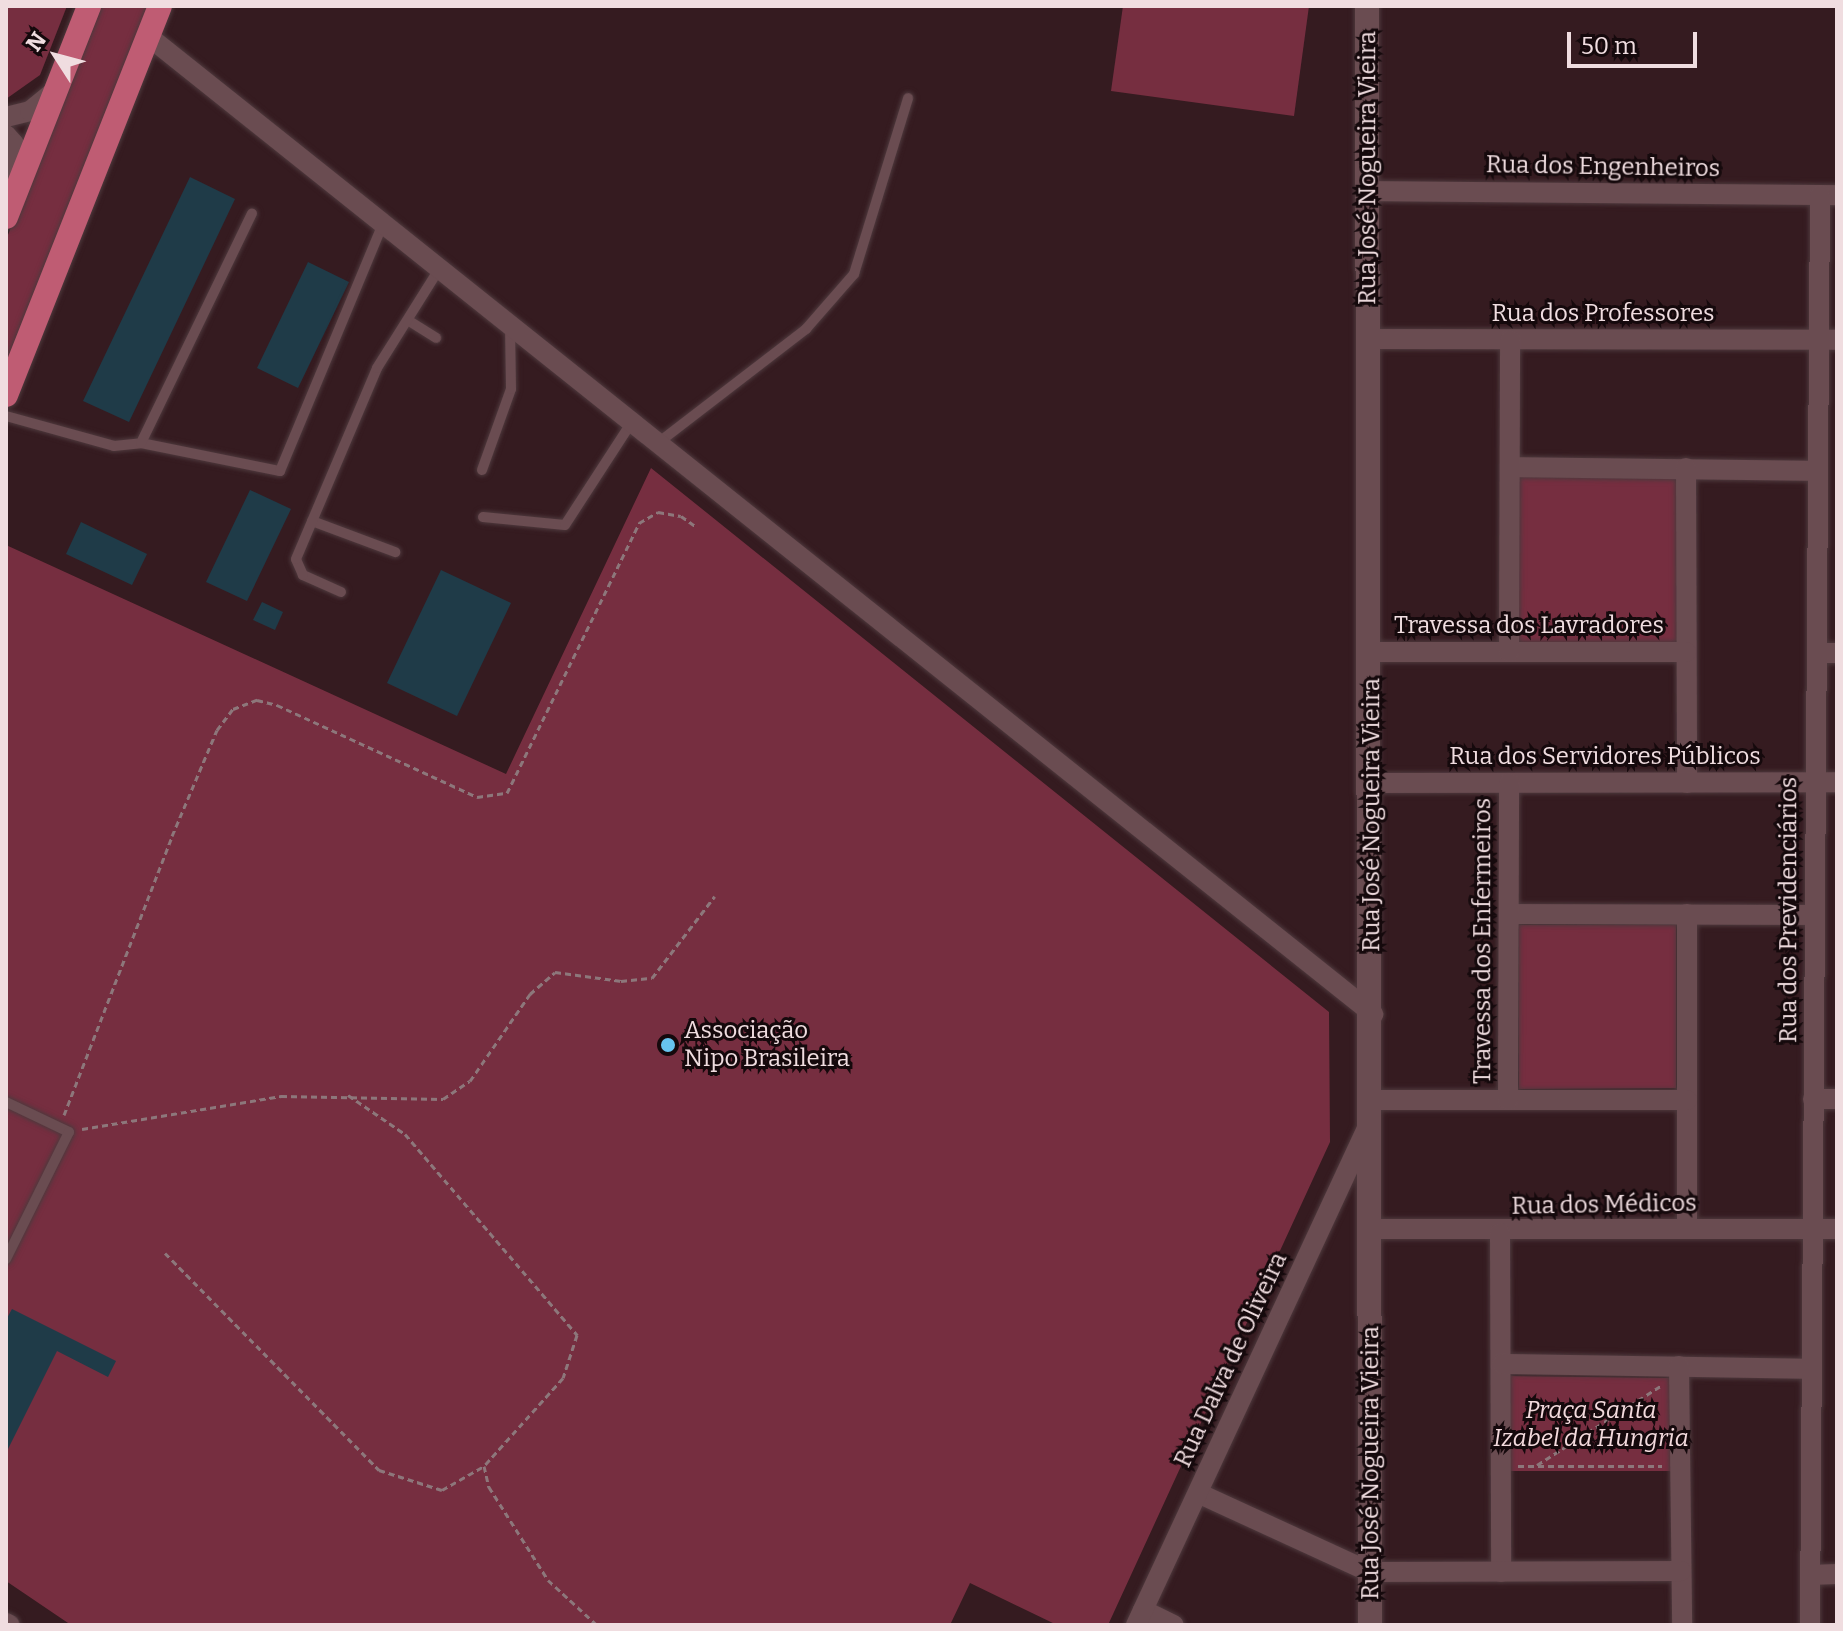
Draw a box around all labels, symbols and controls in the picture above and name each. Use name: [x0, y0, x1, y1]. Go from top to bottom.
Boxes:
north arrow: [16, 16, 96, 96]
scale bar: [1571, 16, 1701, 66]
text: N: [20, 27, 52, 56]
street label: Rua José Nogueira Vieira: [1354, 31, 1382, 305]
text: 50 m: [1581, 32, 1637, 60]
street label: Rua dos Engenheiros: [1486, 151, 1720, 183]
street label: Rua dos Professores: [1491, 300, 1715, 328]
street label: Travessa dos Lavradores: [1394, 612, 1664, 640]
street label: Rua José Nogueira Vieira: [1358, 678, 1386, 952]
street label: Rua dos Servidores Públicos: [1449, 743, 1761, 771]
street label: Rua dos Previdenciários: [1775, 777, 1803, 1043]
street label: Travessa dos Enfermeiros: [1469, 798, 1497, 1084]
place label: Associação Nipo Brasileira: [684, 1017, 850, 1073]
marker: Associação Nipo Brasileira: [659, 1036, 677, 1054]
street label: Rua dos Médicos: [1511, 1189, 1697, 1221]
street label: Rua Dalva de Oliveira: [1169, 1248, 1293, 1472]
street label: Rua José Nogueira Vieira: [1357, 1326, 1385, 1600]
park label: Praça Santa Izabel da Hungria: [1493, 1397, 1689, 1453]

